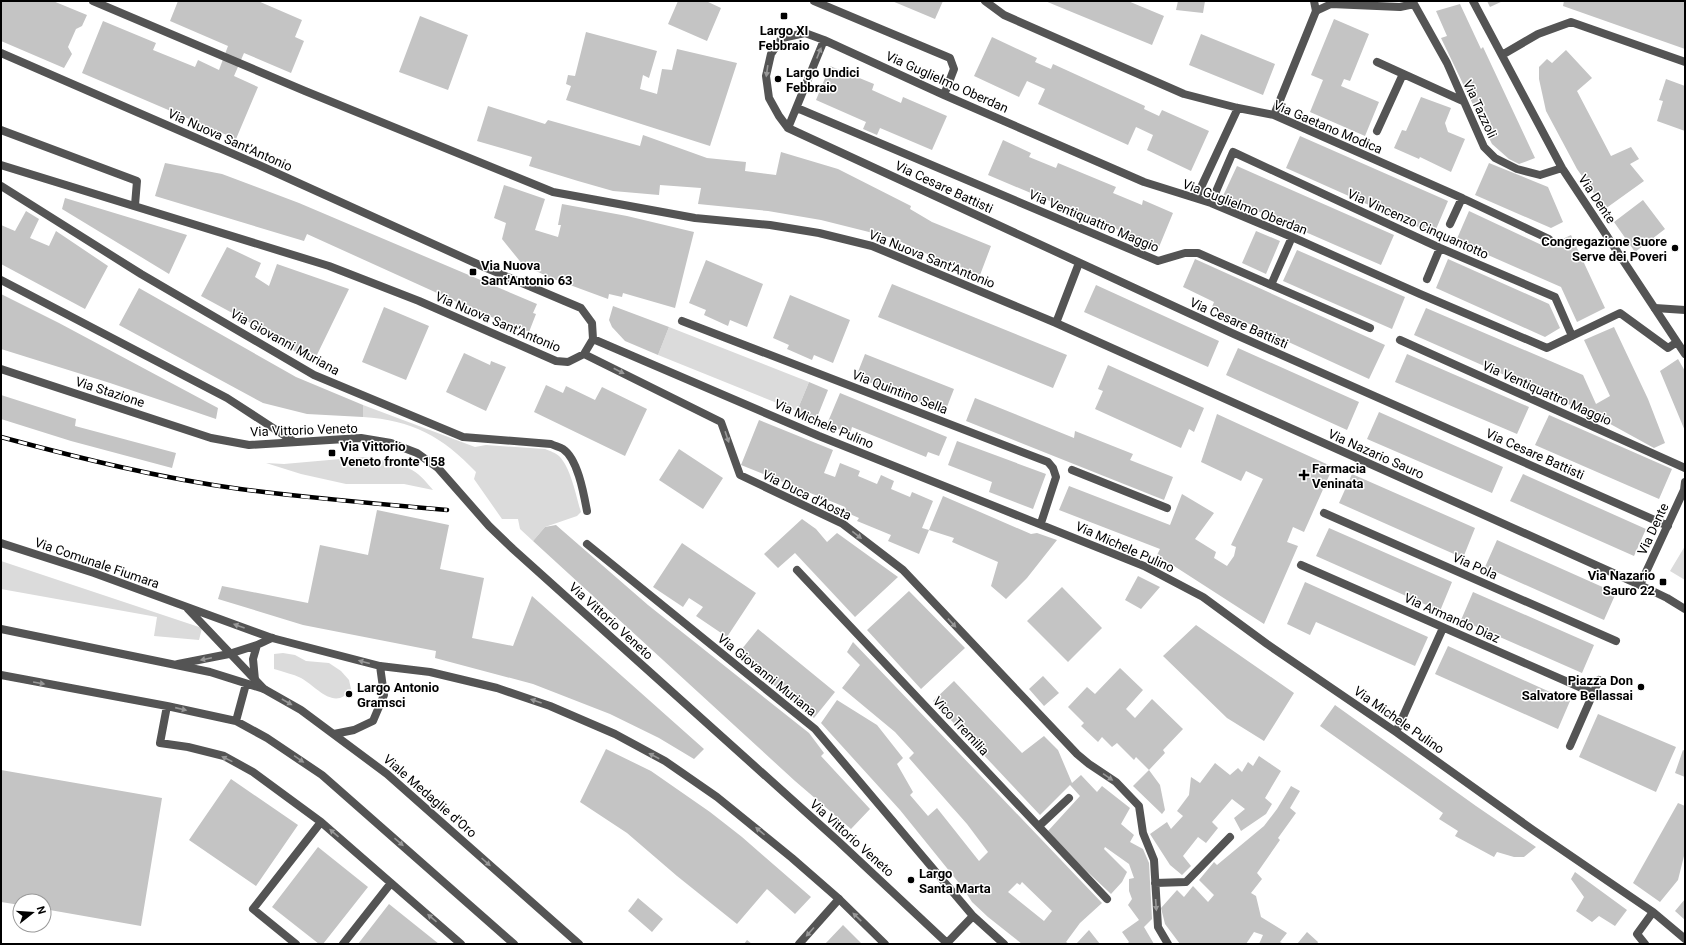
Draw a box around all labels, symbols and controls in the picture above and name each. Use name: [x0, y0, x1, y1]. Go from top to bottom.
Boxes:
marker: Largo XI Febbraio: [779, 11, 789, 21]
place label: Largo XI Febbraio: [759, 23, 809, 53]
one-way arrow: [816, 48, 822, 59]
street label: Via Guglielmo Oberdan: [883, 48, 1011, 116]
one-way arrow: [764, 65, 770, 78]
place label: Largo Undici Febbraio: [786, 65, 859, 95]
marker: Largo Undici Febbraio: [773, 74, 783, 84]
street label: Via Tazzoli: [1460, 78, 1500, 140]
street label: Via Gaetano Modica: [1271, 97, 1385, 157]
street label: Via Nuova Sant'Antonio: [165, 106, 295, 174]
street label: Via Cesare Battisti: [893, 158, 995, 216]
street label: Via Dente: [1575, 172, 1619, 226]
street label: Via Guglielmo Oberdan: [1180, 176, 1310, 238]
street label: Via Vincenzo Cinquantotto: [1345, 186, 1491, 262]
street label: Via Ventiquattro Maggio: [1027, 187, 1161, 255]
street label: Via Nuova Sant'Antonio: [867, 227, 997, 291]
place label: Congregazione Suore Serve dei Poveri: [1541, 234, 1667, 264]
marker: Congregazione Suore Serve dei Poveri: [1670, 243, 1680, 253]
place label: Via Nuova Sant'Antonio 63: [481, 258, 573, 288]
marker: Via Nuova Sant'Antonio 63: [468, 267, 478, 277]
street label: Via Nuova Sant'Antonio: [433, 289, 563, 355]
street label: Via Cesare Battisti: [1187, 295, 1291, 351]
street label: Via Giovanni Muriana: [228, 306, 342, 378]
street label: Via Ventiquattro Maggio: [1480, 358, 1614, 428]
street label: Via Quintino Sella: [850, 367, 950, 417]
one-way arrow: [613, 368, 625, 374]
street label: Via Stazione: [74, 374, 147, 410]
street label: Via Michele Pulino: [772, 396, 876, 452]
street label: Via Vittorio Veneto: [250, 421, 358, 439]
street label: Via Nazario Sauro: [1326, 426, 1426, 482]
street label: Via Cesare Battisti: [1483, 426, 1587, 482]
one-way arrow: [724, 432, 730, 444]
place label: Via Vittorio Veneto fronte 158: [340, 439, 445, 469]
marker: Via Vittorio Veneto fronte 158: [327, 448, 337, 458]
place label: Farmacia Veninata: [1312, 461, 1366, 491]
street label: Via Duca d'Aosta: [760, 467, 854, 523]
marker: Farmacia Veninata: [1299, 470, 1309, 480]
street label: Via Dente: [1634, 501, 1672, 557]
street label: Via Michele Pulino: [1073, 518, 1177, 576]
one-way arrow: [851, 530, 862, 539]
street label: Via Comunale Fiumara: [33, 535, 161, 591]
street label: Via Pola: [1450, 549, 1500, 583]
place label: Via Nazario Sauro 22: [1588, 568, 1655, 598]
marker: Via Nazario Sauro 22: [1658, 577, 1668, 587]
street label: Via Vittorio Veneto: [566, 579, 656, 663]
street label: Via Armando Diaz: [1402, 590, 1503, 646]
one-way arrow: [947, 618, 957, 628]
one-way arrow: [233, 623, 245, 629]
street label: Via Giovanni Muriana: [715, 631, 819, 719]
one-way arrow: [200, 657, 212, 663]
one-way arrow: [358, 659, 370, 665]
place label: Piazza Don Salvatore Bellassai: [1522, 673, 1633, 703]
one-way arrow: [33, 680, 45, 686]
place label: Largo Antonio Gramsci: [357, 680, 439, 710]
marker: Piazza Don Salvatore Bellassai: [1636, 682, 1646, 692]
street label: Via Michele Pulino: [1351, 683, 1447, 757]
marker: Largo Antonio Gramsci: [344, 689, 354, 699]
street label: Vico Tremilia: [930, 693, 992, 759]
one-way arrow: [530, 698, 542, 704]
one-way arrow: [281, 699, 293, 706]
one-way arrow: [175, 707, 187, 713]
street label: Viale Medaglie d'Oro: [380, 751, 480, 841]
one-way arrow: [648, 752, 660, 759]
one-way arrow: [222, 756, 233, 762]
one-way arrow: [293, 756, 305, 763]
one-way arrow: [1103, 773, 1114, 781]
street label: Via Vittorio Veneto: [807, 796, 897, 880]
one-way arrow: [755, 826, 765, 835]
one-way arrow: [328, 828, 339, 837]
one-way arrow: [393, 838, 404, 847]
one-way arrow: [481, 857, 491, 867]
place label: Largo Santa Marta: [919, 866, 991, 896]
marker: Largo Santa Marta: [906, 875, 916, 885]
north arrow: [12, 893, 52, 933]
one-way arrow: [1153, 899, 1160, 911]
text: N: [34, 905, 49, 916]
one-way arrow: [852, 912, 862, 922]
one-way arrow: [426, 914, 437, 923]
one-way arrow: [805, 927, 814, 937]

